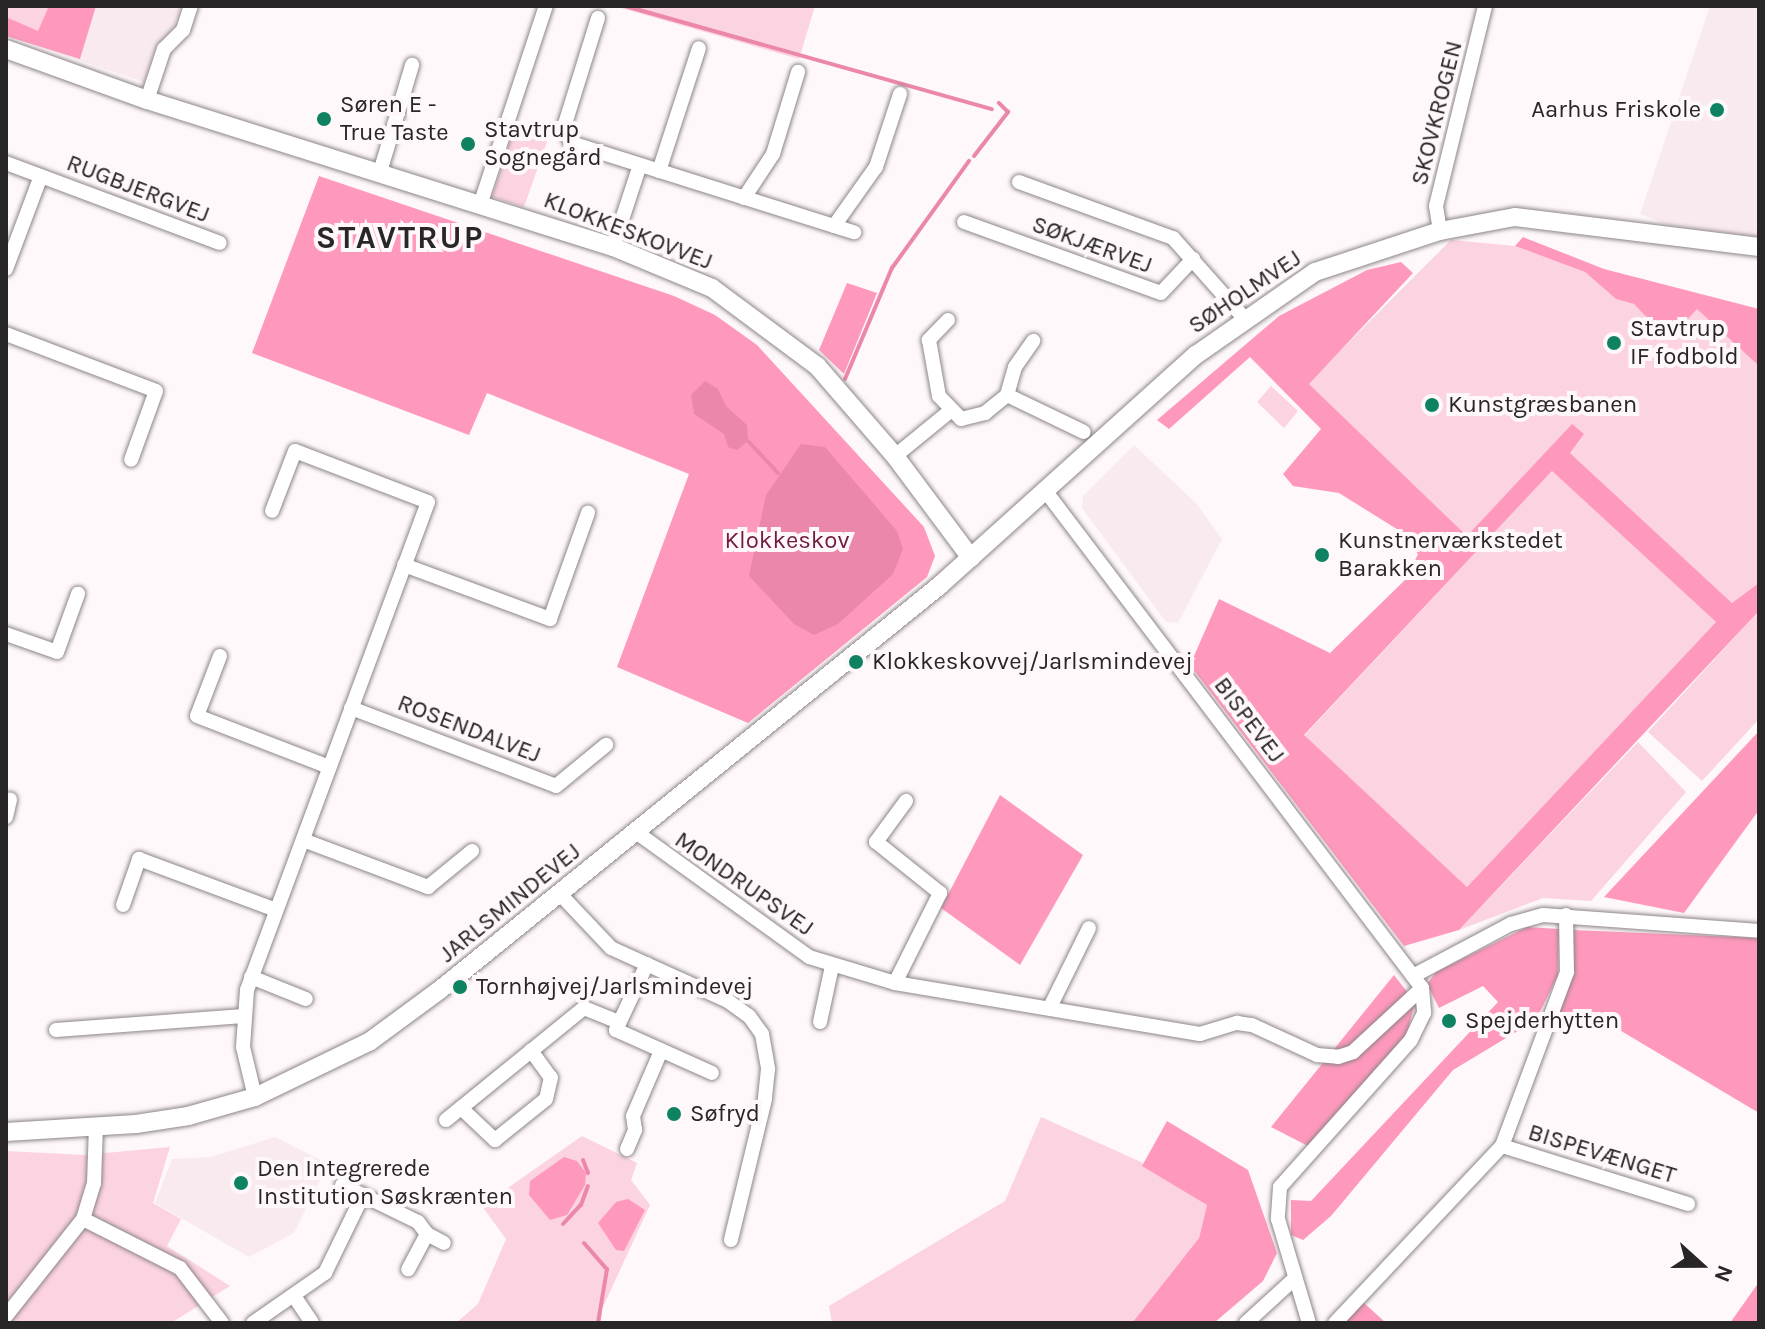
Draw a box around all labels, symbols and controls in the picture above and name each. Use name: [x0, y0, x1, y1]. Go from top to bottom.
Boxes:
street label: SKOVKROGEN: [1405, 38, 1469, 188]
place label: Søren E - True Taste: [340, 91, 449, 147]
place label: Aarhus Friskole: [1531, 96, 1701, 124]
marker: Aarhus Friskole: [1708, 101, 1726, 119]
marker: Søren E - True Taste: [315, 110, 333, 128]
place label: Stavtrup Sognegård: [484, 116, 602, 172]
marker: Stavtrup Sognegård: [459, 135, 477, 153]
street label: RUGBJERGVEJ: [62, 149, 214, 229]
street label: KLOKKESKOVVEJ: [540, 186, 716, 276]
street label: SØKJÆRVEJ: [1028, 210, 1156, 280]
district label: STAVTRUP: [316, 219, 484, 257]
street label: SØHOLMVEJ: [1183, 244, 1307, 340]
place label: Stavtrup IF fodbold: [1630, 315, 1739, 371]
marker: Stavtrup IF fodbold: [1605, 334, 1623, 352]
place label: Kunstgræsbanen: [1448, 391, 1637, 419]
marker: Kunstgræsbanen: [1423, 396, 1441, 414]
park label: Klokkeskov: [724, 527, 850, 555]
place label: Kunstnerværkstedet Barakken: [1338, 527, 1563, 583]
marker: Kunstnerværkstedet Barakken: [1313, 546, 1331, 564]
place label: Klokkeskovvej/Jarlsmindevej: [872, 648, 1193, 676]
marker: Klokkeskovvej/Jarlsmindevej: [847, 653, 865, 671]
street label: BISPEVEJ: [1208, 672, 1290, 768]
street label: ROSENDALVEJ: [393, 688, 545, 770]
street label: MONDRUPSVEJ: [669, 825, 819, 943]
street label: JARLSMINDEVEJ: [434, 837, 586, 969]
place label: Tornhøjvej/Jarlsmindevej: [476, 973, 753, 1001]
marker: Tornhøjvej/Jarlsmindevej: [451, 978, 469, 996]
place label: Spejderhytten: [1465, 1007, 1619, 1035]
marker: Spejderhytten: [1440, 1012, 1458, 1030]
place label: Søfryd: [690, 1100, 760, 1128]
marker: Søfryd: [665, 1105, 683, 1123]
street label: BISPEVÆNGET: [1525, 1118, 1679, 1190]
place label: Den Integrerede Institution Søskrænten: [257, 1155, 513, 1211]
marker: Den Integrerede Institution Søskrænten: [232, 1174, 250, 1192]
north arrow: [1661, 1225, 1741, 1305]
text: N: [1708, 1262, 1738, 1286]

